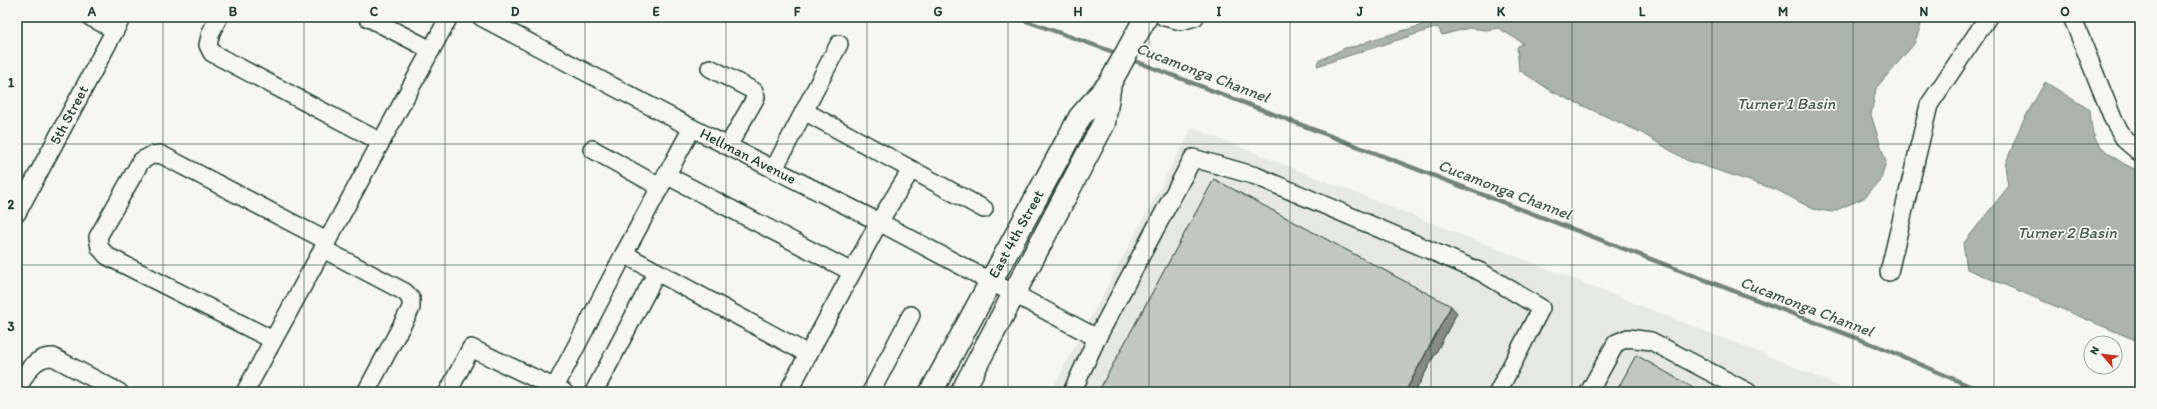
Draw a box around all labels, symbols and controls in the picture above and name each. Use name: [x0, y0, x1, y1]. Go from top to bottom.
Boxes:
text: A: [87, 4, 97, 19]
text: B: [229, 4, 238, 19]
text: C: [370, 4, 379, 19]
text: D: [511, 4, 520, 19]
text: E: [652, 4, 660, 19]
text: F: [794, 4, 801, 19]
text: G: [934, 4, 943, 19]
text: H: [1074, 4, 1083, 19]
text: I: [1217, 4, 1222, 19]
text: J: [1356, 4, 1364, 19]
text: K: [1497, 4, 1506, 19]
text: L: [1639, 4, 1646, 19]
text: M: [1778, 4, 1788, 19]
text: N: [1920, 4, 1929, 19]
text: O: [2060, 4, 2070, 19]
water label: Cucamonga Channel: [1133, 38, 1274, 107]
text: 1: [8, 75, 14, 90]
street label: 5th Street: [46, 82, 92, 148]
water label: Turner 1 Basin: [1737, 94, 1836, 113]
street label: Hellman Avenue: [697, 124, 799, 188]
water label: Cucamonga Channel: [1435, 155, 1576, 224]
street label: East 4th Street: [984, 187, 1048, 281]
text: 2: [8, 197, 15, 212]
water label: Turner 2 Basin: [2017, 223, 2117, 242]
water label: Cucamonga Channel: [1737, 272, 1878, 341]
text: 3: [7, 319, 15, 334]
north arrow: [2083, 335, 2123, 375]
text: N: [2087, 344, 2102, 357]

